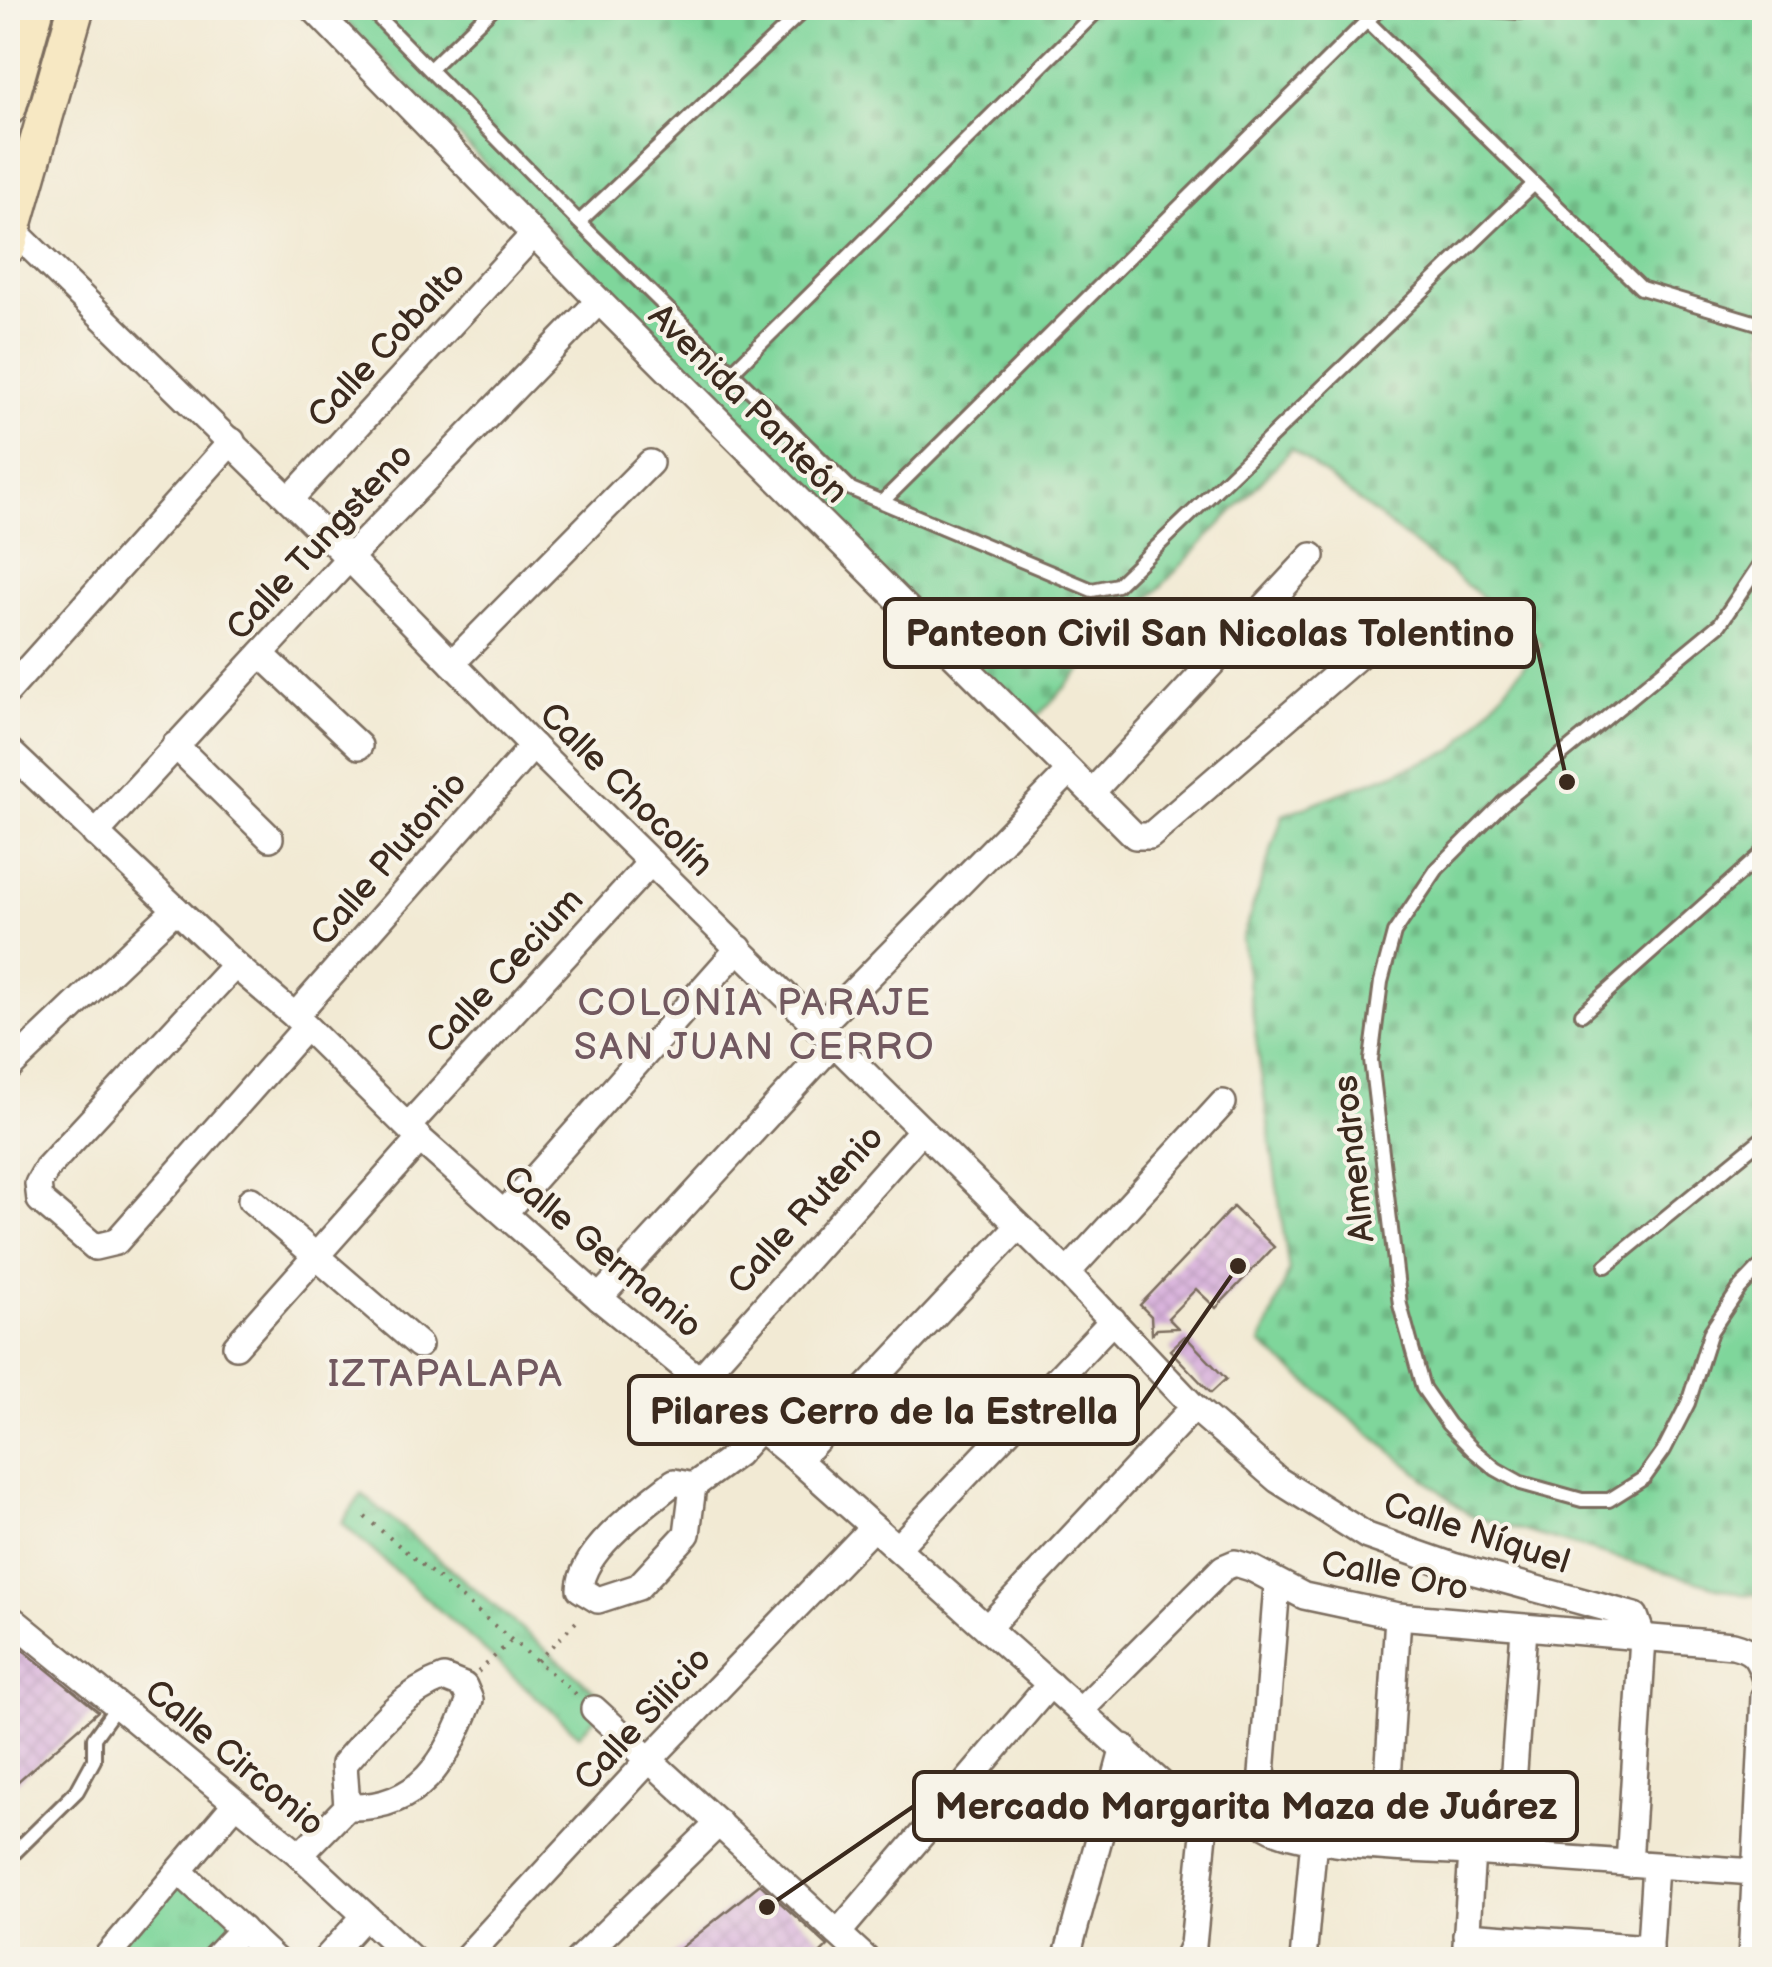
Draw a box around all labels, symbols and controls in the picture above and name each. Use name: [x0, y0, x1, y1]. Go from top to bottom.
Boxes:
street label: Calle Cobalto: [299, 253, 475, 437]
street label: Avenida Panteón: [639, 295, 857, 513]
street label: Calle Tungsteno: [218, 434, 423, 650]
callout: Panteon Civil San Nicolas Tolentino: [885, 599, 1534, 667]
text: Panteon Civil San Nicolas Tolentino: [905, 612, 1515, 657]
street label: Calle Chocolín: [530, 694, 722, 886]
street label: Calle Plutonio: [302, 763, 477, 955]
street label: Calle Cecium: [417, 879, 593, 1063]
district label: COLONIA PARAJE SAN JUAN CERRO: [574, 981, 936, 1070]
street label: Almendros: [1324, 1073, 1385, 1245]
street label: Calle Rutenio: [719, 1117, 893, 1304]
street label: Calle Germanio: [494, 1156, 710, 1348]
district label: IZTAPALAPA: [328, 1352, 564, 1397]
callout: Pilares Cerro de la Estrella: [629, 1376, 1138, 1444]
text: Pilares Cerro de la Estrella: [650, 1390, 1118, 1435]
street label: Calle Níquel: [1378, 1483, 1575, 1584]
street label: Calle Oro: [1318, 1542, 1472, 1611]
street label: Calle Silicio: [565, 1638, 721, 1800]
street label: Calle Circonio: [135, 1670, 333, 1846]
callout: Mercado Margarita Maza de Juárez: [914, 1772, 1577, 1840]
text: Mercado Margarita Maza de Juárez: [935, 1785, 1558, 1830]

